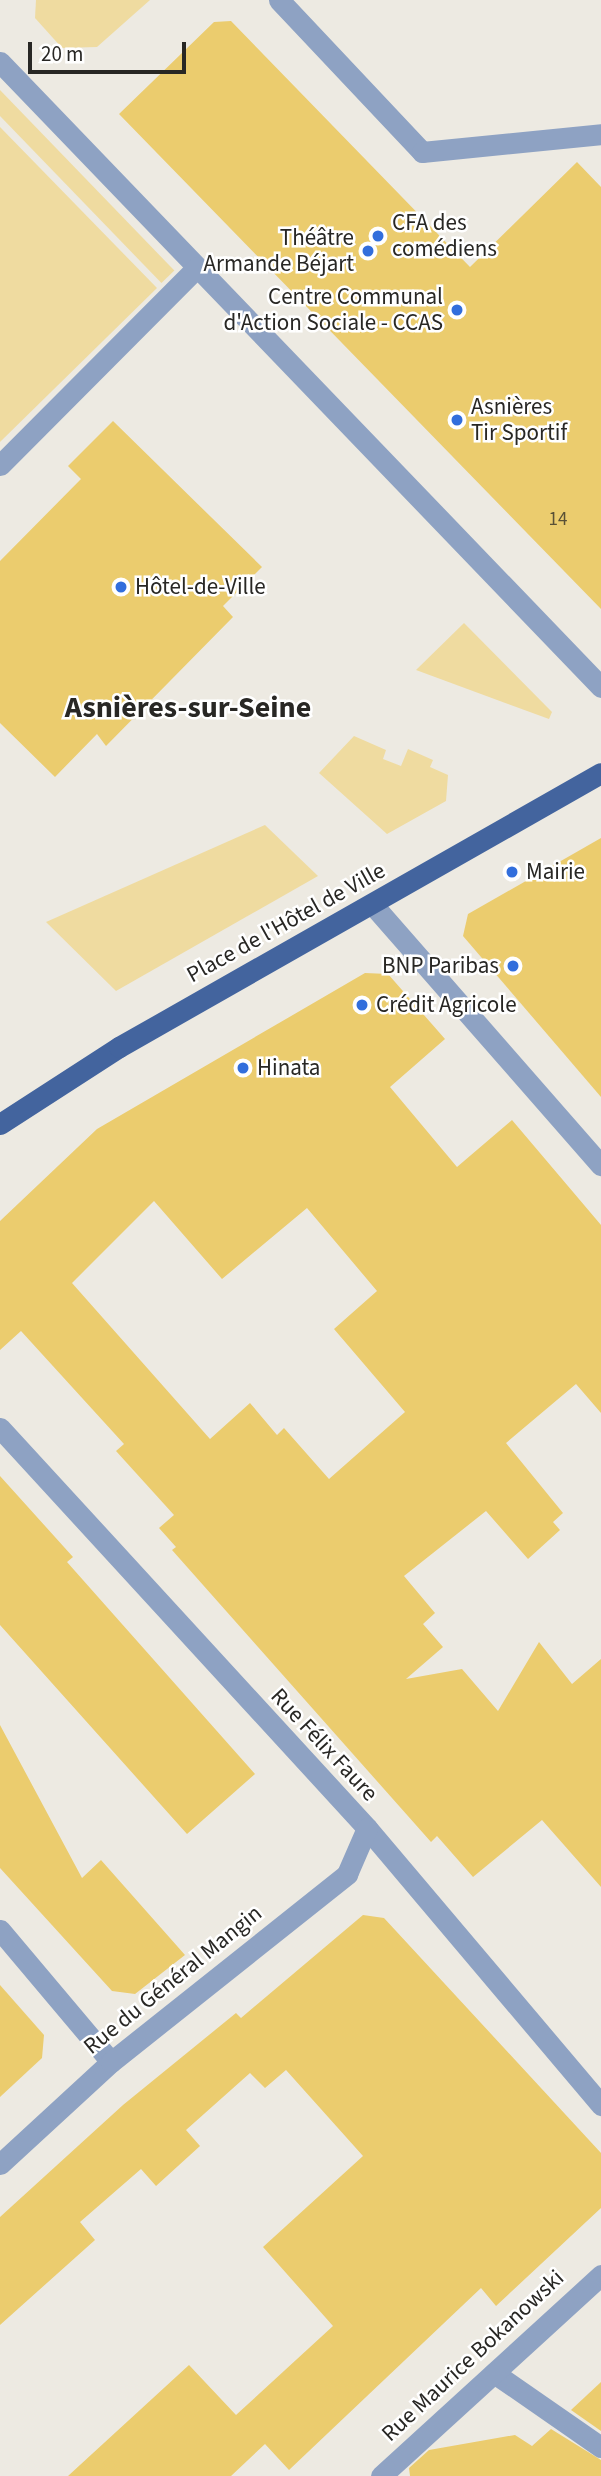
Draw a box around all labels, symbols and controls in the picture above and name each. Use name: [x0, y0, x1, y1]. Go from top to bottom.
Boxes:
scale bar: [32, 28, 189, 72]
text: 20 m: [41, 39, 83, 69]
place label: CFA des comédiens: [392, 209, 497, 263]
place label: Théâtre Armande Béjart: [204, 224, 354, 278]
marker: CFA des comédiens: [370, 228, 386, 244]
marker: Théâtre Armande Béjart: [360, 243, 376, 259]
place label: Centre Communal d'Action Sociale - CCAS: [223, 283, 443, 337]
marker: Centre Communal d'Action Sociale - CCAS: [449, 302, 465, 318]
place label: Asnières Tir Sportif: [471, 393, 567, 447]
marker: Asnières Tir Sportif: [449, 412, 465, 428]
house number: 14: [549, 509, 567, 531]
place label: Hôtel-de-Ville: [135, 573, 266, 601]
marker: Hôtel-de-Ville: [113, 579, 129, 595]
district label: Asnières-sur-Seine: [65, 690, 311, 726]
street label: Place de l'Hôtel de Ville: [182, 857, 390, 989]
place label: Mairie: [526, 858, 585, 886]
marker: Mairie: [504, 864, 520, 880]
place label: BNP Paribas: [382, 952, 499, 980]
marker: BNP Paribas: [505, 958, 521, 974]
place label: Crédit Agricole: [376, 991, 517, 1019]
marker: Crédit Agricole: [354, 997, 370, 1013]
place label: Hinata: [257, 1054, 320, 1082]
marker: Hinata: [235, 1060, 251, 1076]
street label: Rue Félix Faure: [265, 1683, 383, 1807]
street label: Rue du Général Mangin: [78, 1900, 268, 2060]
street label: Rue Maurice Bokanowski: [376, 2264, 570, 2448]

